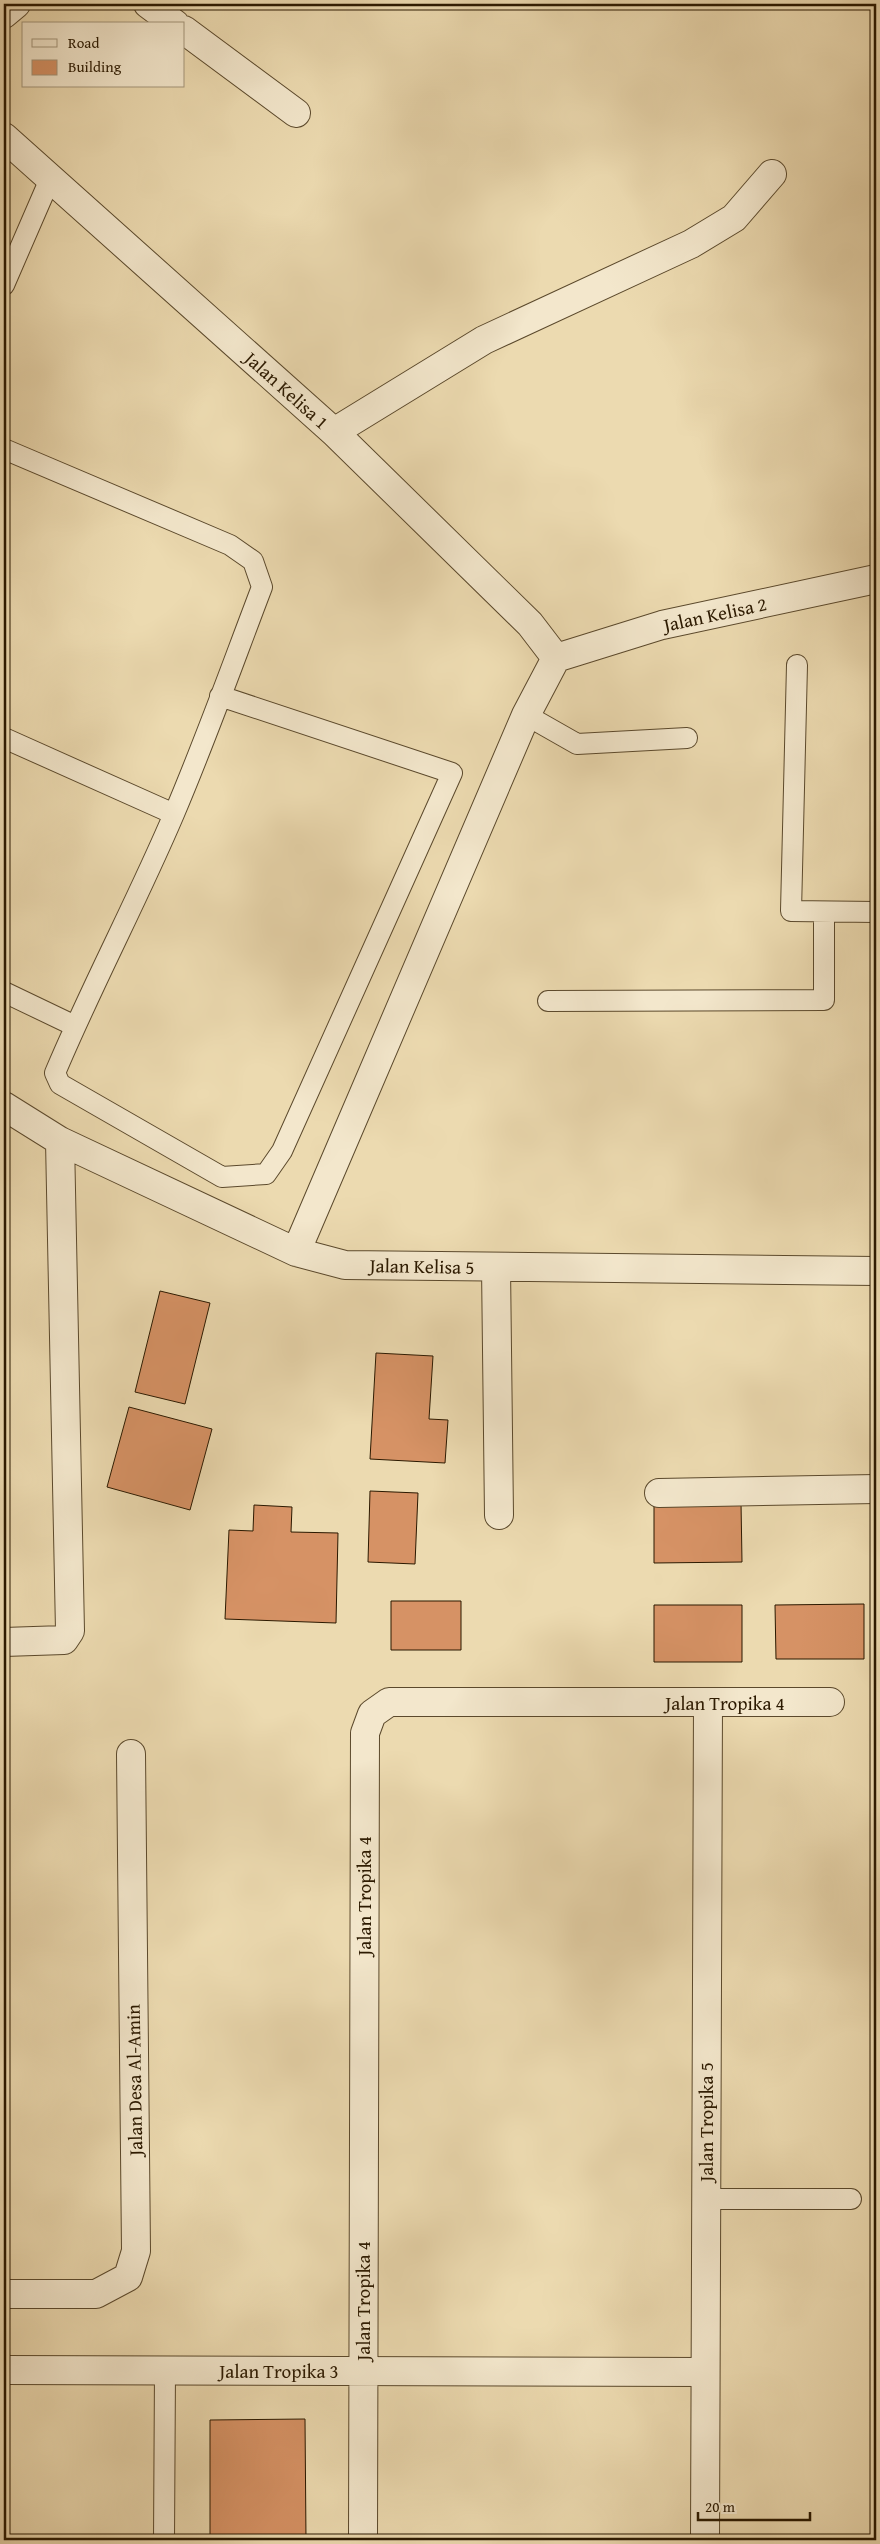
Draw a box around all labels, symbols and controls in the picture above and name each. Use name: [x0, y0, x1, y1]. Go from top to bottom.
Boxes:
legend: [22, 22, 185, 88]
text: Road: [68, 32, 99, 53]
text: Building: [68, 56, 122, 77]
street label: Jalan Kelisa 1: [237, 343, 335, 435]
street label: Jalan Kelisa 2: [659, 589, 769, 639]
street label: Jalan Kelisa 5: [367, 1251, 475, 1281]
street label: Jalan Tropika 4: [663, 1689, 785, 1717]
street label: Jalan Tropika 4: [350, 1836, 378, 1958]
street label: Jalan Desa Al-Amin: [119, 2004, 149, 2158]
street label: Jalan Tropika 5: [692, 2062, 720, 2184]
street label: Jalan Tropika 4: [349, 2241, 377, 2363]
street label: Jalan Tropika 3: [217, 2357, 339, 2385]
scale bar: [698, 2489, 810, 2521]
text: 20 m: [705, 2496, 736, 2517]

